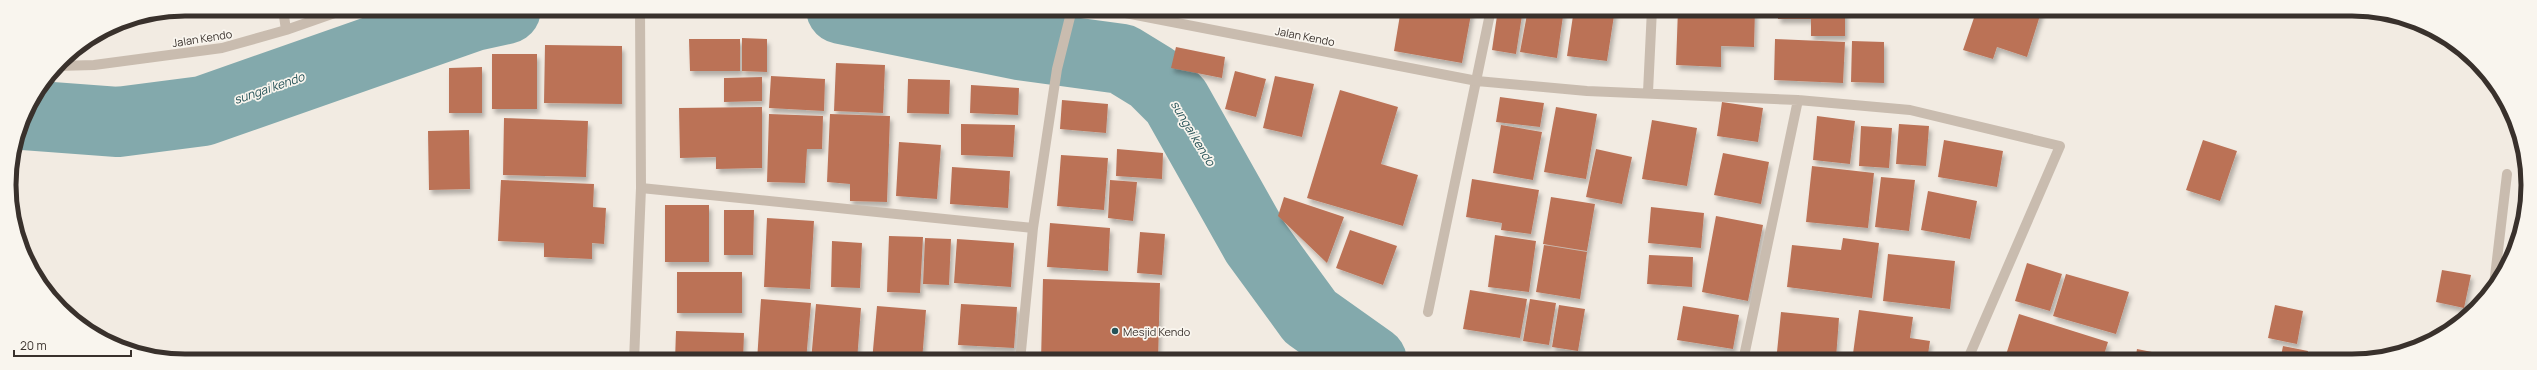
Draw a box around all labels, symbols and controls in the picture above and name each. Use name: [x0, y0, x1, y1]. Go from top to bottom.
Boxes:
street label: Jalan Kendo: [1274, 23, 1337, 49]
street label: Jalan Kendo: [171, 26, 234, 50]
water label: sungai kendo: [231, 68, 307, 108]
water label: sungai kendo: [1167, 97, 1220, 170]
place label: Mesjid Kendo: [1123, 324, 1191, 339]
marker: Mesjid Kendo: [1110, 326, 1120, 336]
scale bar: [14, 332, 131, 358]
text: 20 m: [20, 337, 47, 354]

